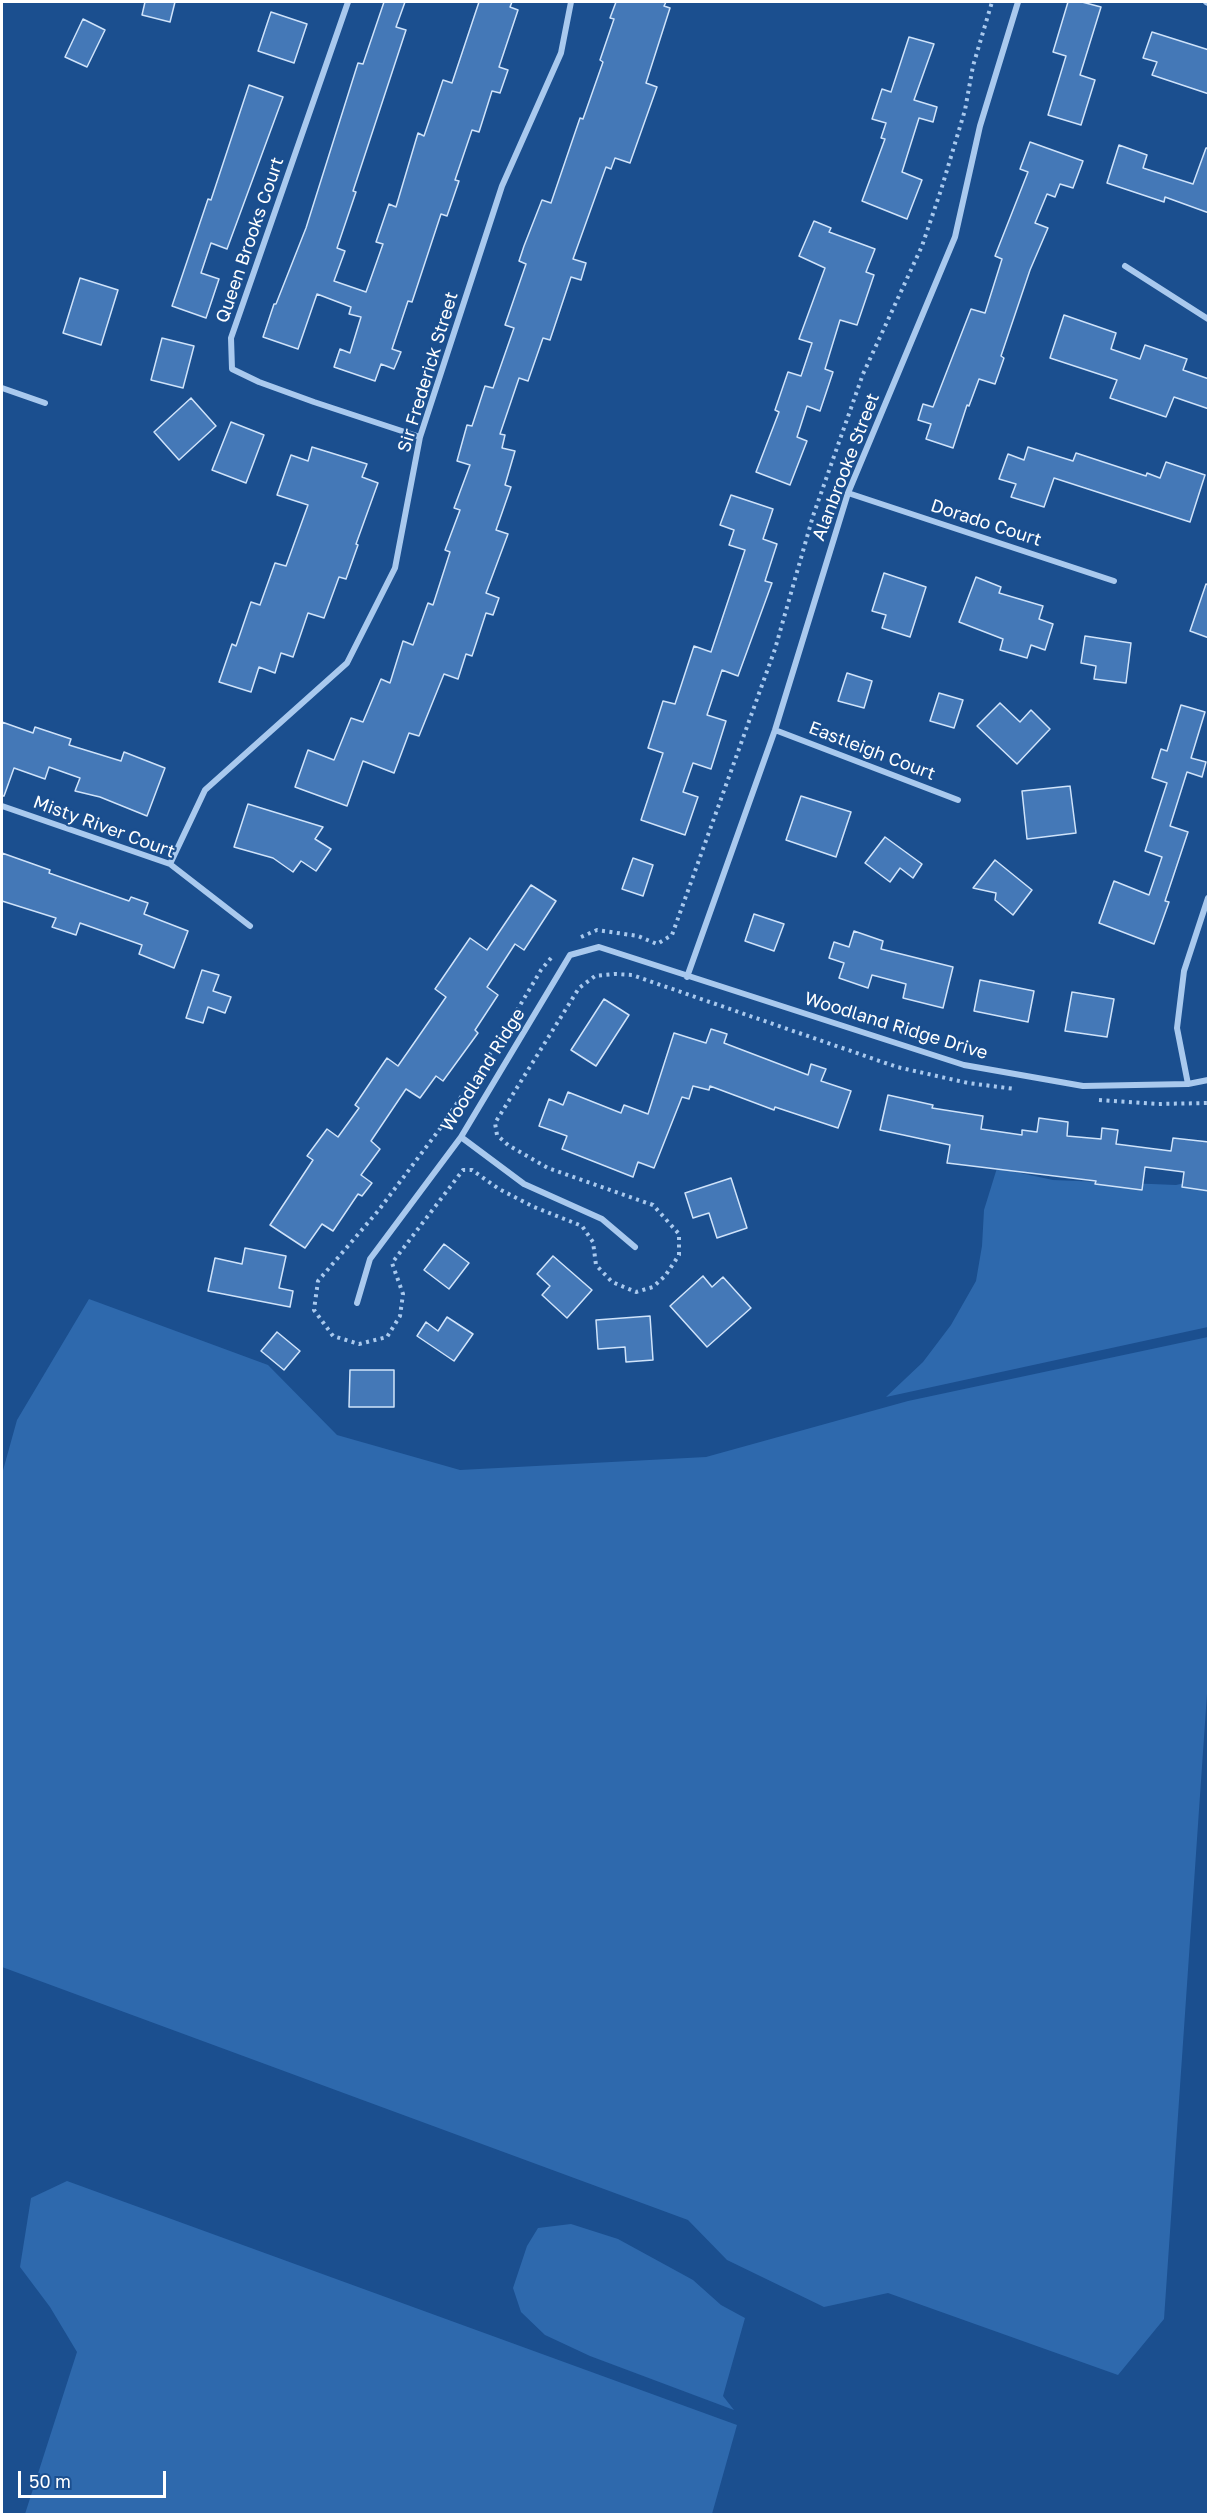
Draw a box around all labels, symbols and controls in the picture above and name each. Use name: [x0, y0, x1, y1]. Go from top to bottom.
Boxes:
street label: Queen Brooks Court: [211, 154, 289, 326]
street label: Sir Frederick Street: [393, 289, 463, 455]
street label: Alanbrooke Street: [808, 390, 884, 544]
street label: Dorado Court: [928, 495, 1044, 551]
street label: Eastleigh Court: [806, 717, 938, 785]
street label: Misty River Court: [30, 791, 178, 863]
street label: Woodland Ridge Drive: [802, 988, 990, 1064]
street label: Woodland Ridge: [436, 1004, 530, 1136]
scale bar: [21, 2459, 170, 2497]
text: 50 m: [29, 2470, 71, 2492]

